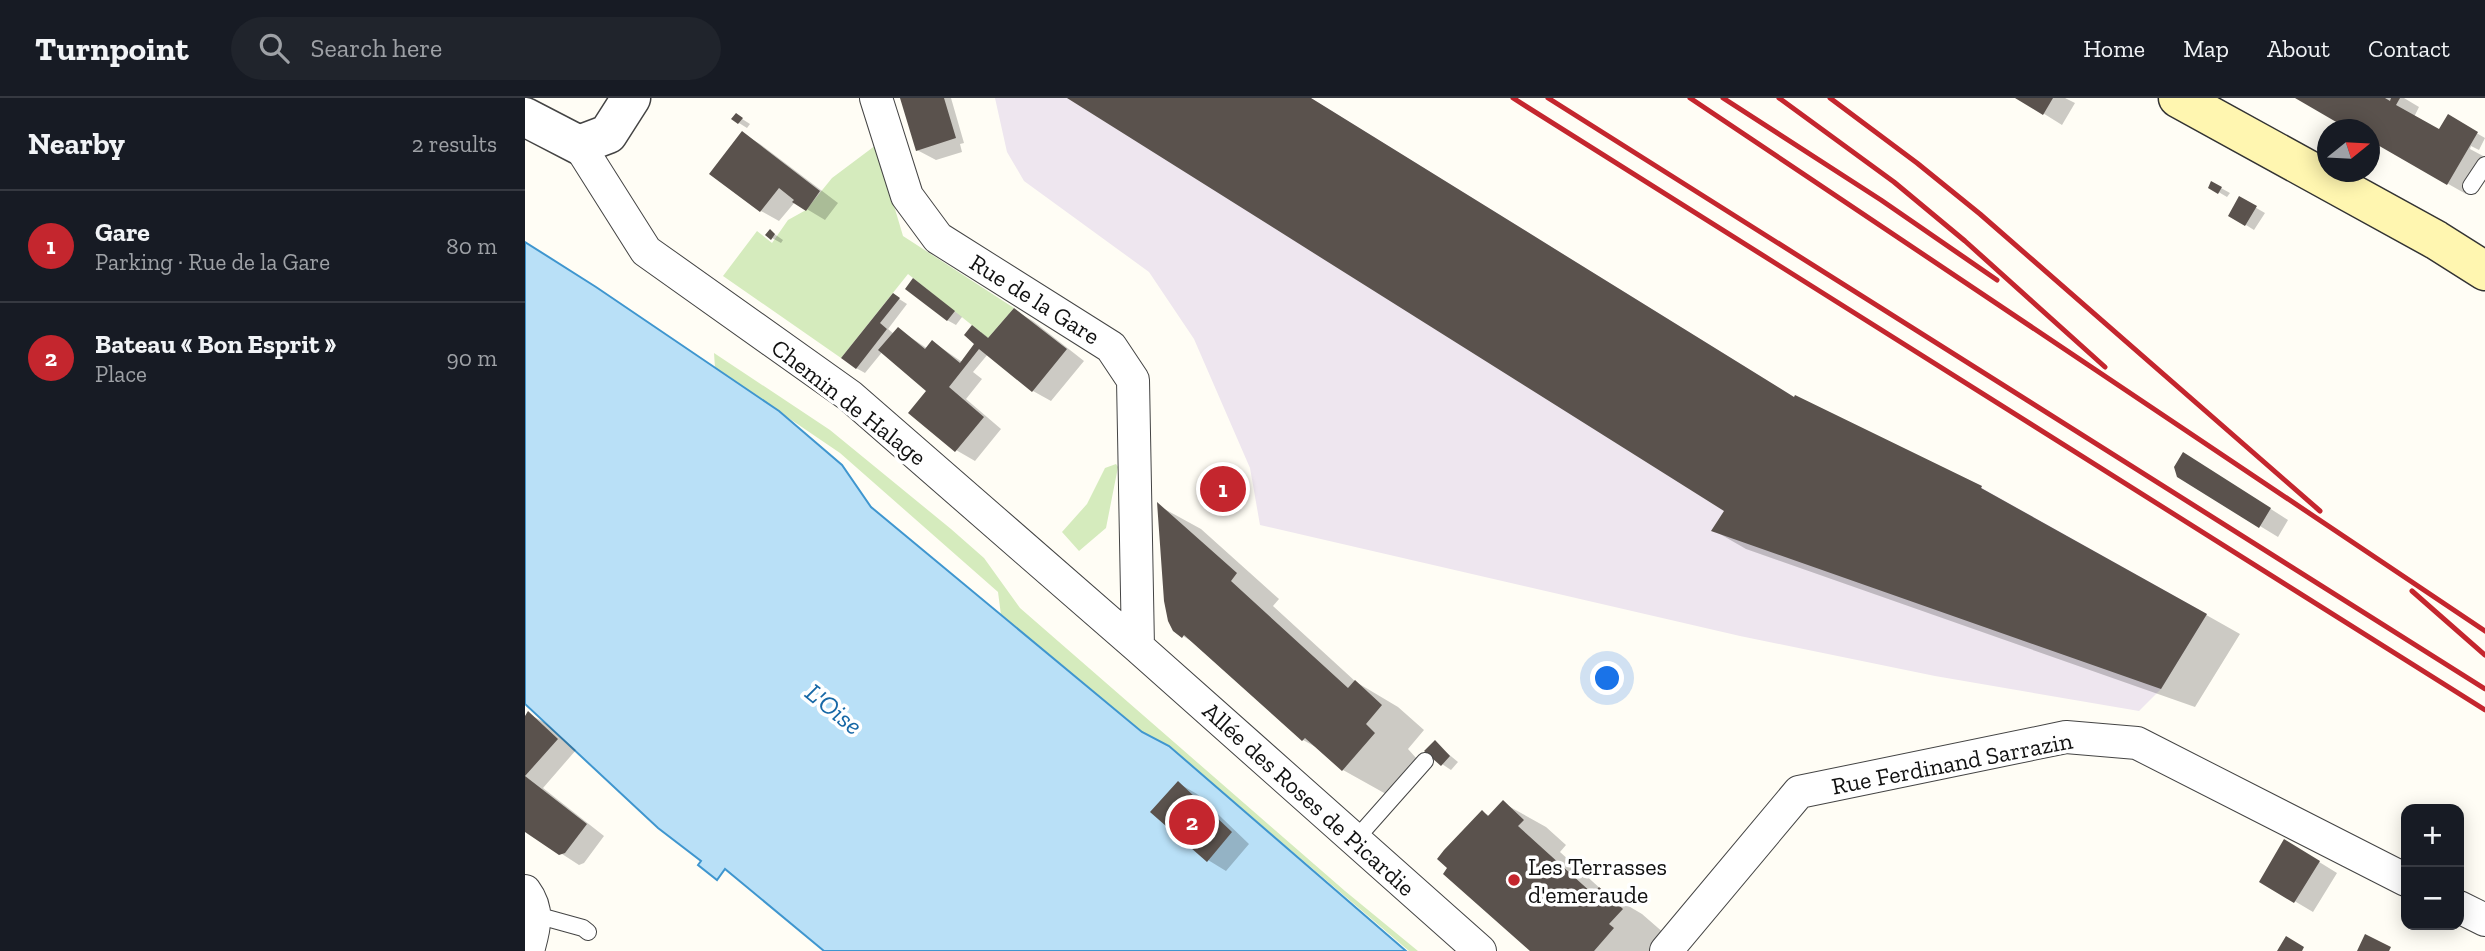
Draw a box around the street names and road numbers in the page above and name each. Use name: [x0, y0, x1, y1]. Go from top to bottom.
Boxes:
street label: Rue de la Gare: [965, 248, 1105, 350]
street label: Chemin de Halage: [766, 333, 932, 471]
street label: Allée des Roses de Picardie: [1197, 696, 1421, 902]
street label: Rue Ferdinand Sarrazin: [1829, 725, 2075, 801]

